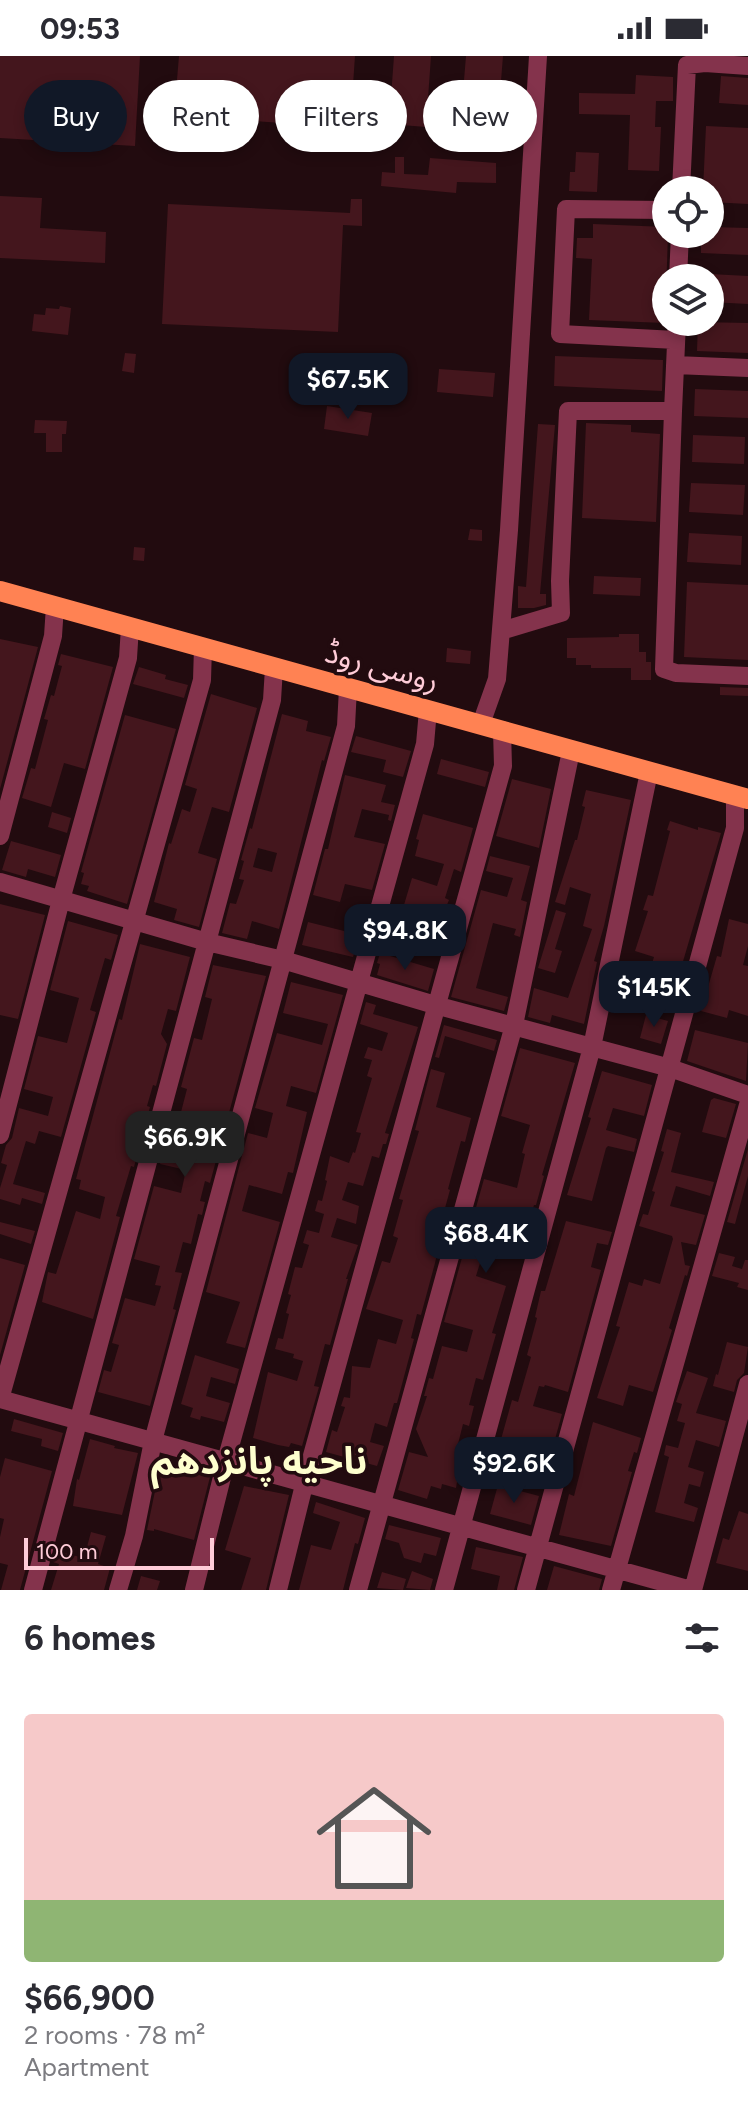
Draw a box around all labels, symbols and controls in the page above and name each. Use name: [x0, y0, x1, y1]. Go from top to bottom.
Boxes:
text: 09:53: [40, 10, 120, 47]
chip: Buy: [24, 80, 127, 152]
chip: Rent: [143, 80, 259, 152]
chip: Filters: [275, 80, 407, 152]
chip: New: [423, 80, 537, 152]
map controls: [652, 176, 724, 336]
button: locate: [652, 176, 724, 248]
button: layers: [652, 264, 724, 336]
pin: $67.5K: [283, 353, 413, 421]
text: $67.5K: [307, 363, 389, 395]
street label: روسی روڈ: [321, 633, 443, 699]
pin: $94.8K: [340, 904, 470, 972]
text: $94.8K: [362, 914, 448, 946]
pin: $145K: [598, 961, 710, 1029]
text: $145K: [617, 971, 691, 1003]
pin: $66.9K: [120, 1111, 250, 1179]
text: $66.9K: [143, 1121, 227, 1153]
pin: $68.4K: [421, 1207, 551, 1275]
text: $68.4K: [443, 1217, 529, 1249]
pin: $92.6K: [449, 1437, 579, 1505]
district label: ناحیه پانزدهم: [151, 1438, 367, 1490]
text: $92.6K: [472, 1447, 556, 1479]
scale bar: [24, 1534, 214, 1570]
text: 100 m: [36, 1538, 97, 1565]
icon: filters: [680, 1616, 724, 1660]
text: 6 homes: [24, 1618, 155, 1659]
icon: home: [302, 1766, 446, 1910]
text: $66,900: [24, 1978, 155, 2019]
text: 2 rooms · 78 m²: [24, 2019, 205, 2051]
text: Apartment: [24, 2051, 150, 2083]

